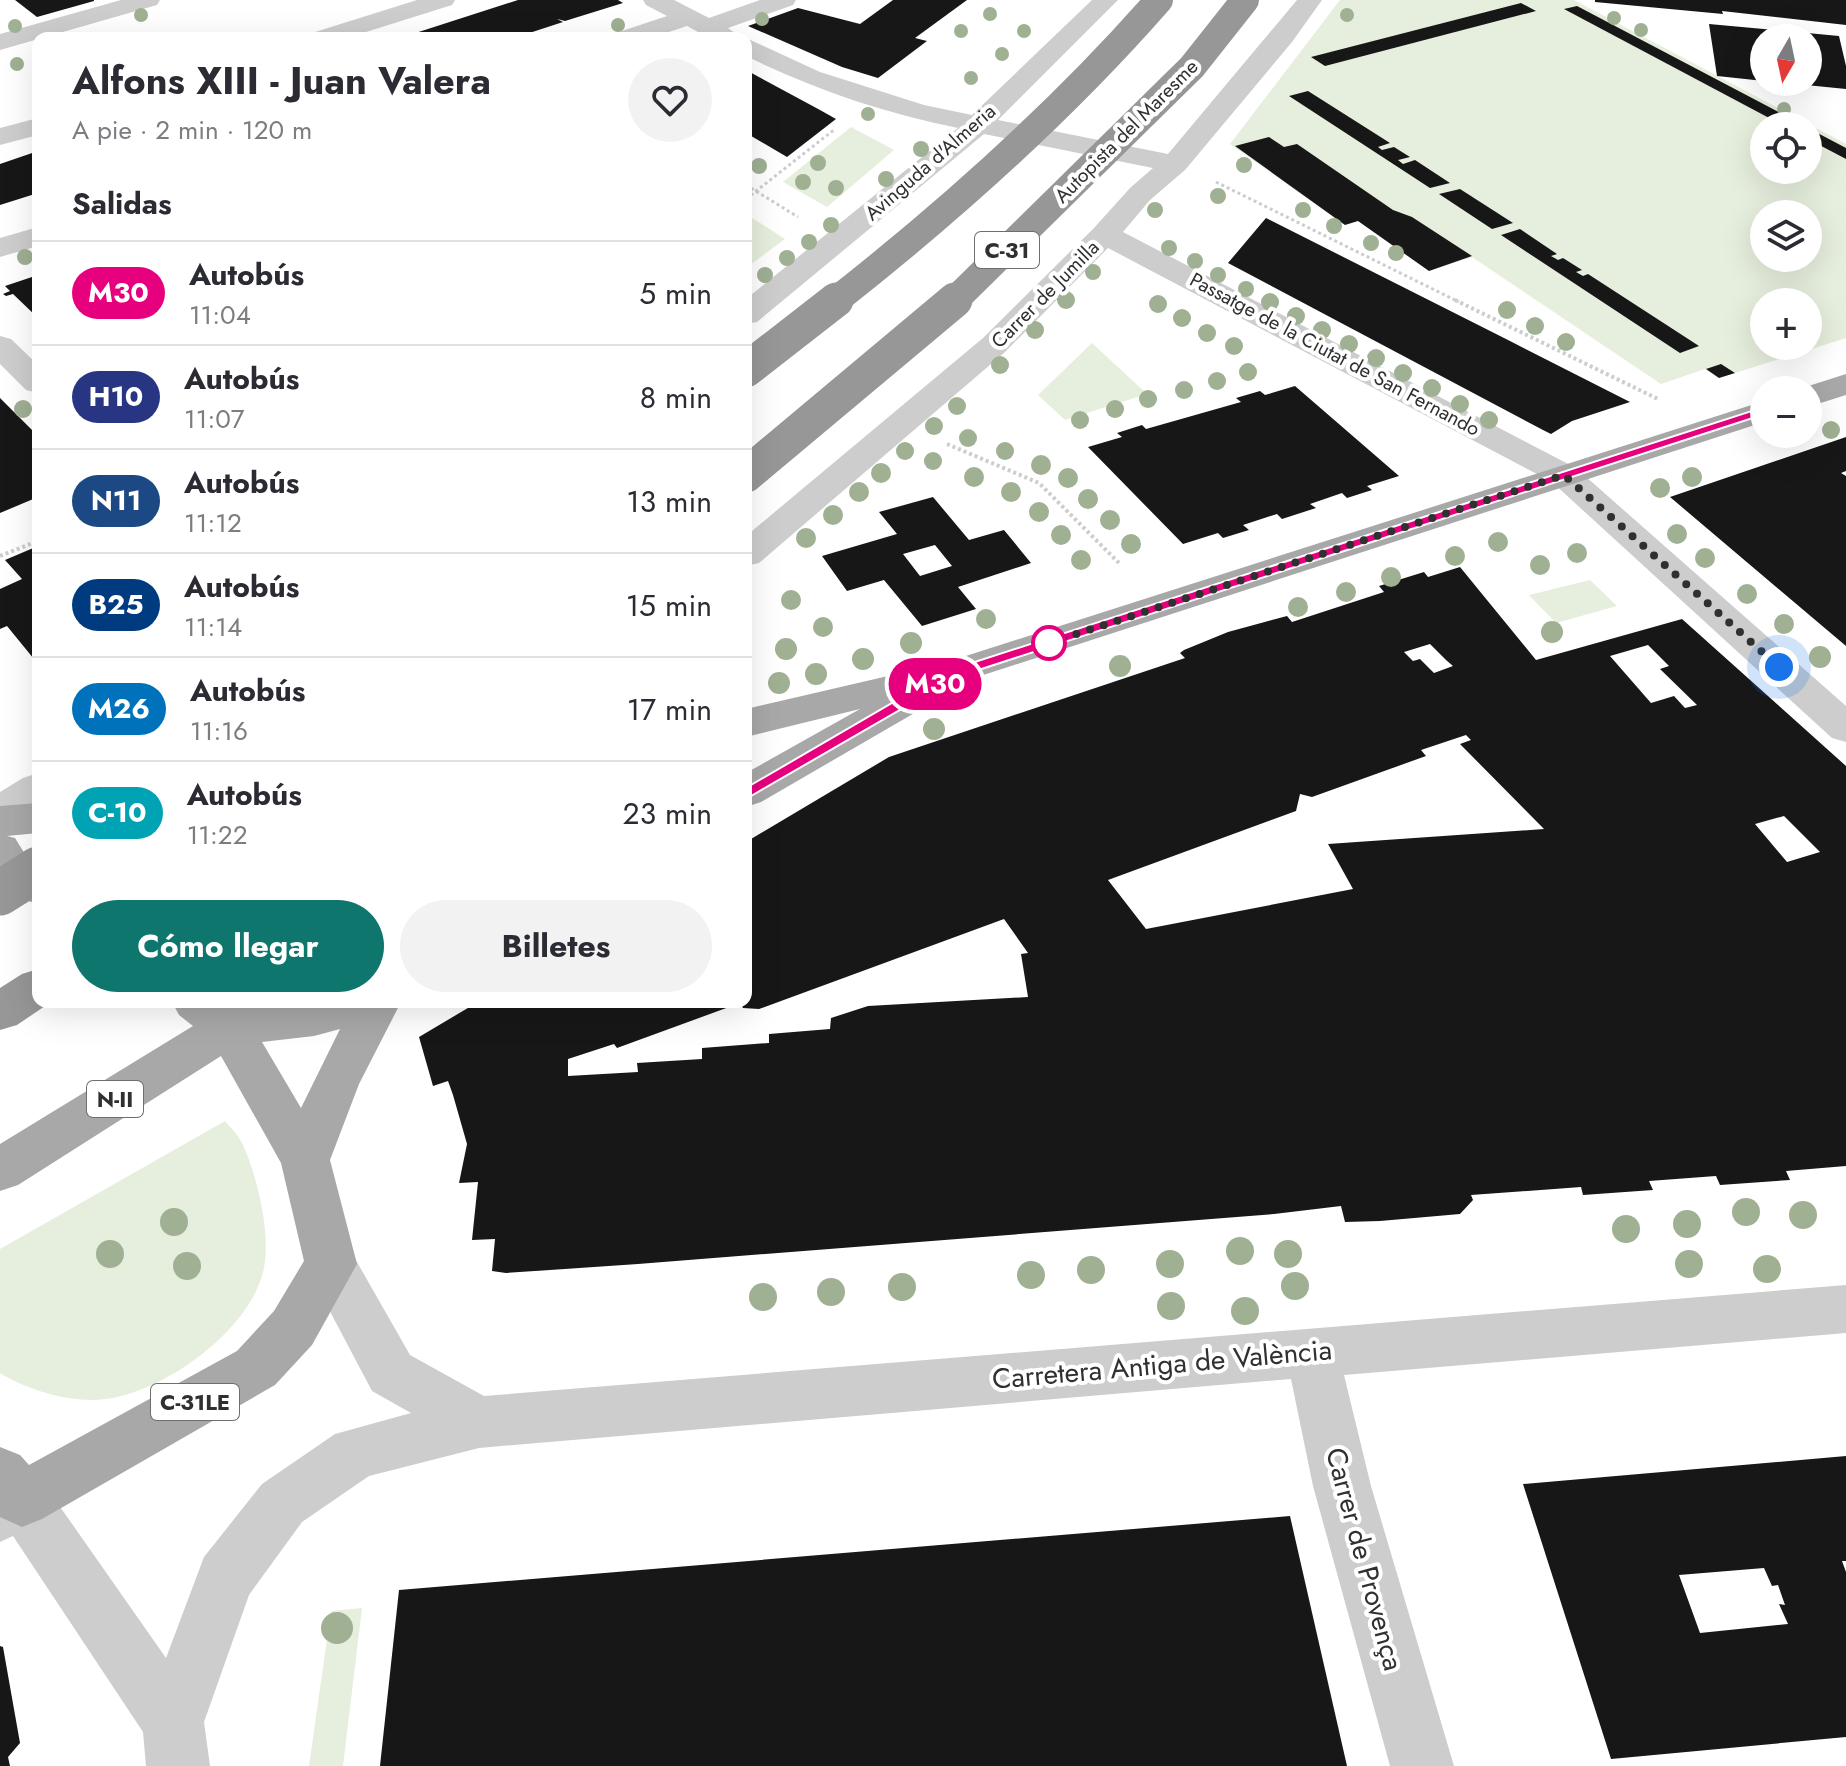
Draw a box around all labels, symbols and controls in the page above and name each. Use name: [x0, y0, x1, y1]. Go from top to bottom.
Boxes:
north arrow: [1750, 24, 1822, 96]
map controls: [1750, 24, 1822, 448]
text: Alfons XIII - Juan Valera: [72, 53, 491, 108]
street label: Autopista del Maresme: [1048, 53, 1205, 210]
button: heart: [628, 58, 712, 142]
street label: Avinguda d'Almeria: [859, 97, 1002, 227]
text: A pie · 2 min · 120 m: [72, 111, 312, 149]
button: locate: [1750, 112, 1822, 184]
text: Salidas: [72, 182, 172, 225]
button: layers: [1750, 200, 1822, 272]
road number: C-31: [975, 232, 1039, 268]
street label: Carrer de Jumilla: [985, 234, 1106, 355]
text: Autobús: [189, 253, 304, 296]
street label: Passatge de la Ciutat de San Fernando: [1184, 265, 1485, 444]
text: M30: [88, 272, 149, 313]
text: 5 min: [639, 272, 712, 315]
button: +: [1750, 288, 1822, 360]
text: 11:04: [189, 296, 251, 334]
text: Autobús: [184, 357, 299, 400]
text: H10: [89, 376, 143, 417]
text: 8 min: [640, 376, 712, 419]
button: −: [1750, 376, 1822, 448]
text: 11:07: [184, 400, 244, 438]
text: Autobús: [184, 461, 299, 504]
text: N11: [91, 480, 141, 521]
text: 13 min: [626, 480, 712, 523]
text: 11:12: [184, 504, 242, 542]
text: Autobús: [184, 565, 299, 608]
text: B25: [88, 584, 144, 625]
text: 15 min: [626, 584, 712, 627]
text: 11:14: [184, 608, 242, 646]
unlabelled marker: [1032, 626, 1066, 660]
your location: [1759, 647, 1799, 687]
line badge: M30: [889, 658, 981, 710]
text: M30: [905, 663, 965, 704]
text: Autobús: [190, 669, 305, 712]
text: M26: [88, 688, 150, 729]
text: 17 min: [627, 688, 712, 731]
text: 11:16: [190, 712, 248, 750]
text: Autobús: [187, 773, 302, 816]
text: C-10: [88, 792, 147, 833]
text: 23 min: [623, 792, 712, 835]
text: 11:22: [187, 816, 247, 854]
button: Cómo llegar: [72, 900, 384, 992]
button: Billetes: [400, 900, 712, 992]
road number: N-II: [87, 1081, 143, 1117]
street label: Carretera Antiga de València: [990, 1329, 1334, 1400]
road number: C-31LE: [151, 1384, 239, 1420]
street label: Carrer de Provença: [1315, 1443, 1414, 1675]

